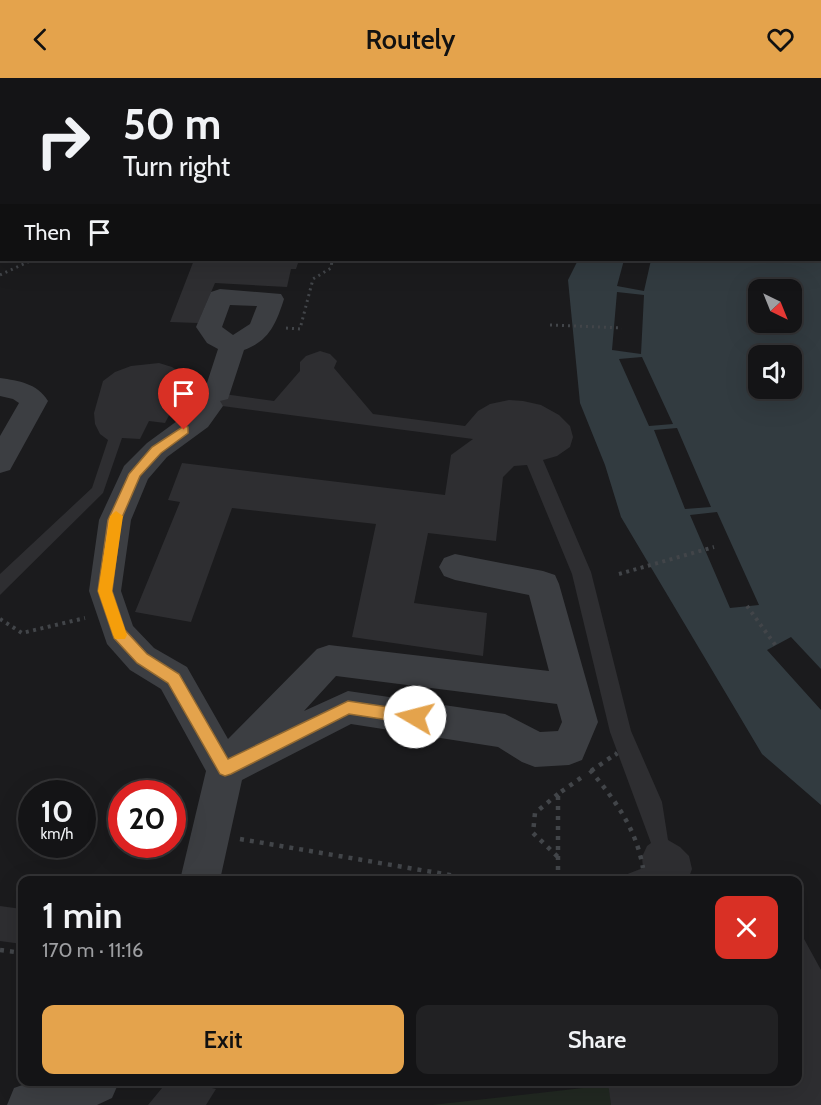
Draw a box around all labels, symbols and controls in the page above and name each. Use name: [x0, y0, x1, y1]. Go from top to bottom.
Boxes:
icon: back: [24, 23, 57, 56]
text: Routely: [366, 23, 455, 56]
icon: heart: [764, 23, 797, 56]
text: 50 m: [123, 98, 221, 150]
icon: right: [24, 102, 102, 180]
text: Turn right: [123, 150, 230, 183]
icon: arrive: [83, 216, 116, 249]
text: Then: [24, 219, 71, 246]
north arrow: [748, 279, 802, 333]
map controls: [748, 279, 802, 399]
button: sound: [748, 345, 802, 399]
pin: [158, 368, 209, 430]
icon: arrive: [167, 377, 200, 410]
position arrow: [383, 685, 447, 749]
speed limit sign: 20: [108, 780, 186, 858]
text: 10: [41, 793, 73, 830]
text: km/h: [41, 825, 73, 843]
text: 1 min: [42, 893, 122, 937]
button: close: [715, 896, 778, 959]
text: 170 m · 11:16: [42, 938, 143, 962]
button: Exit: [42, 1005, 404, 1074]
button: Share: [416, 1005, 778, 1074]

